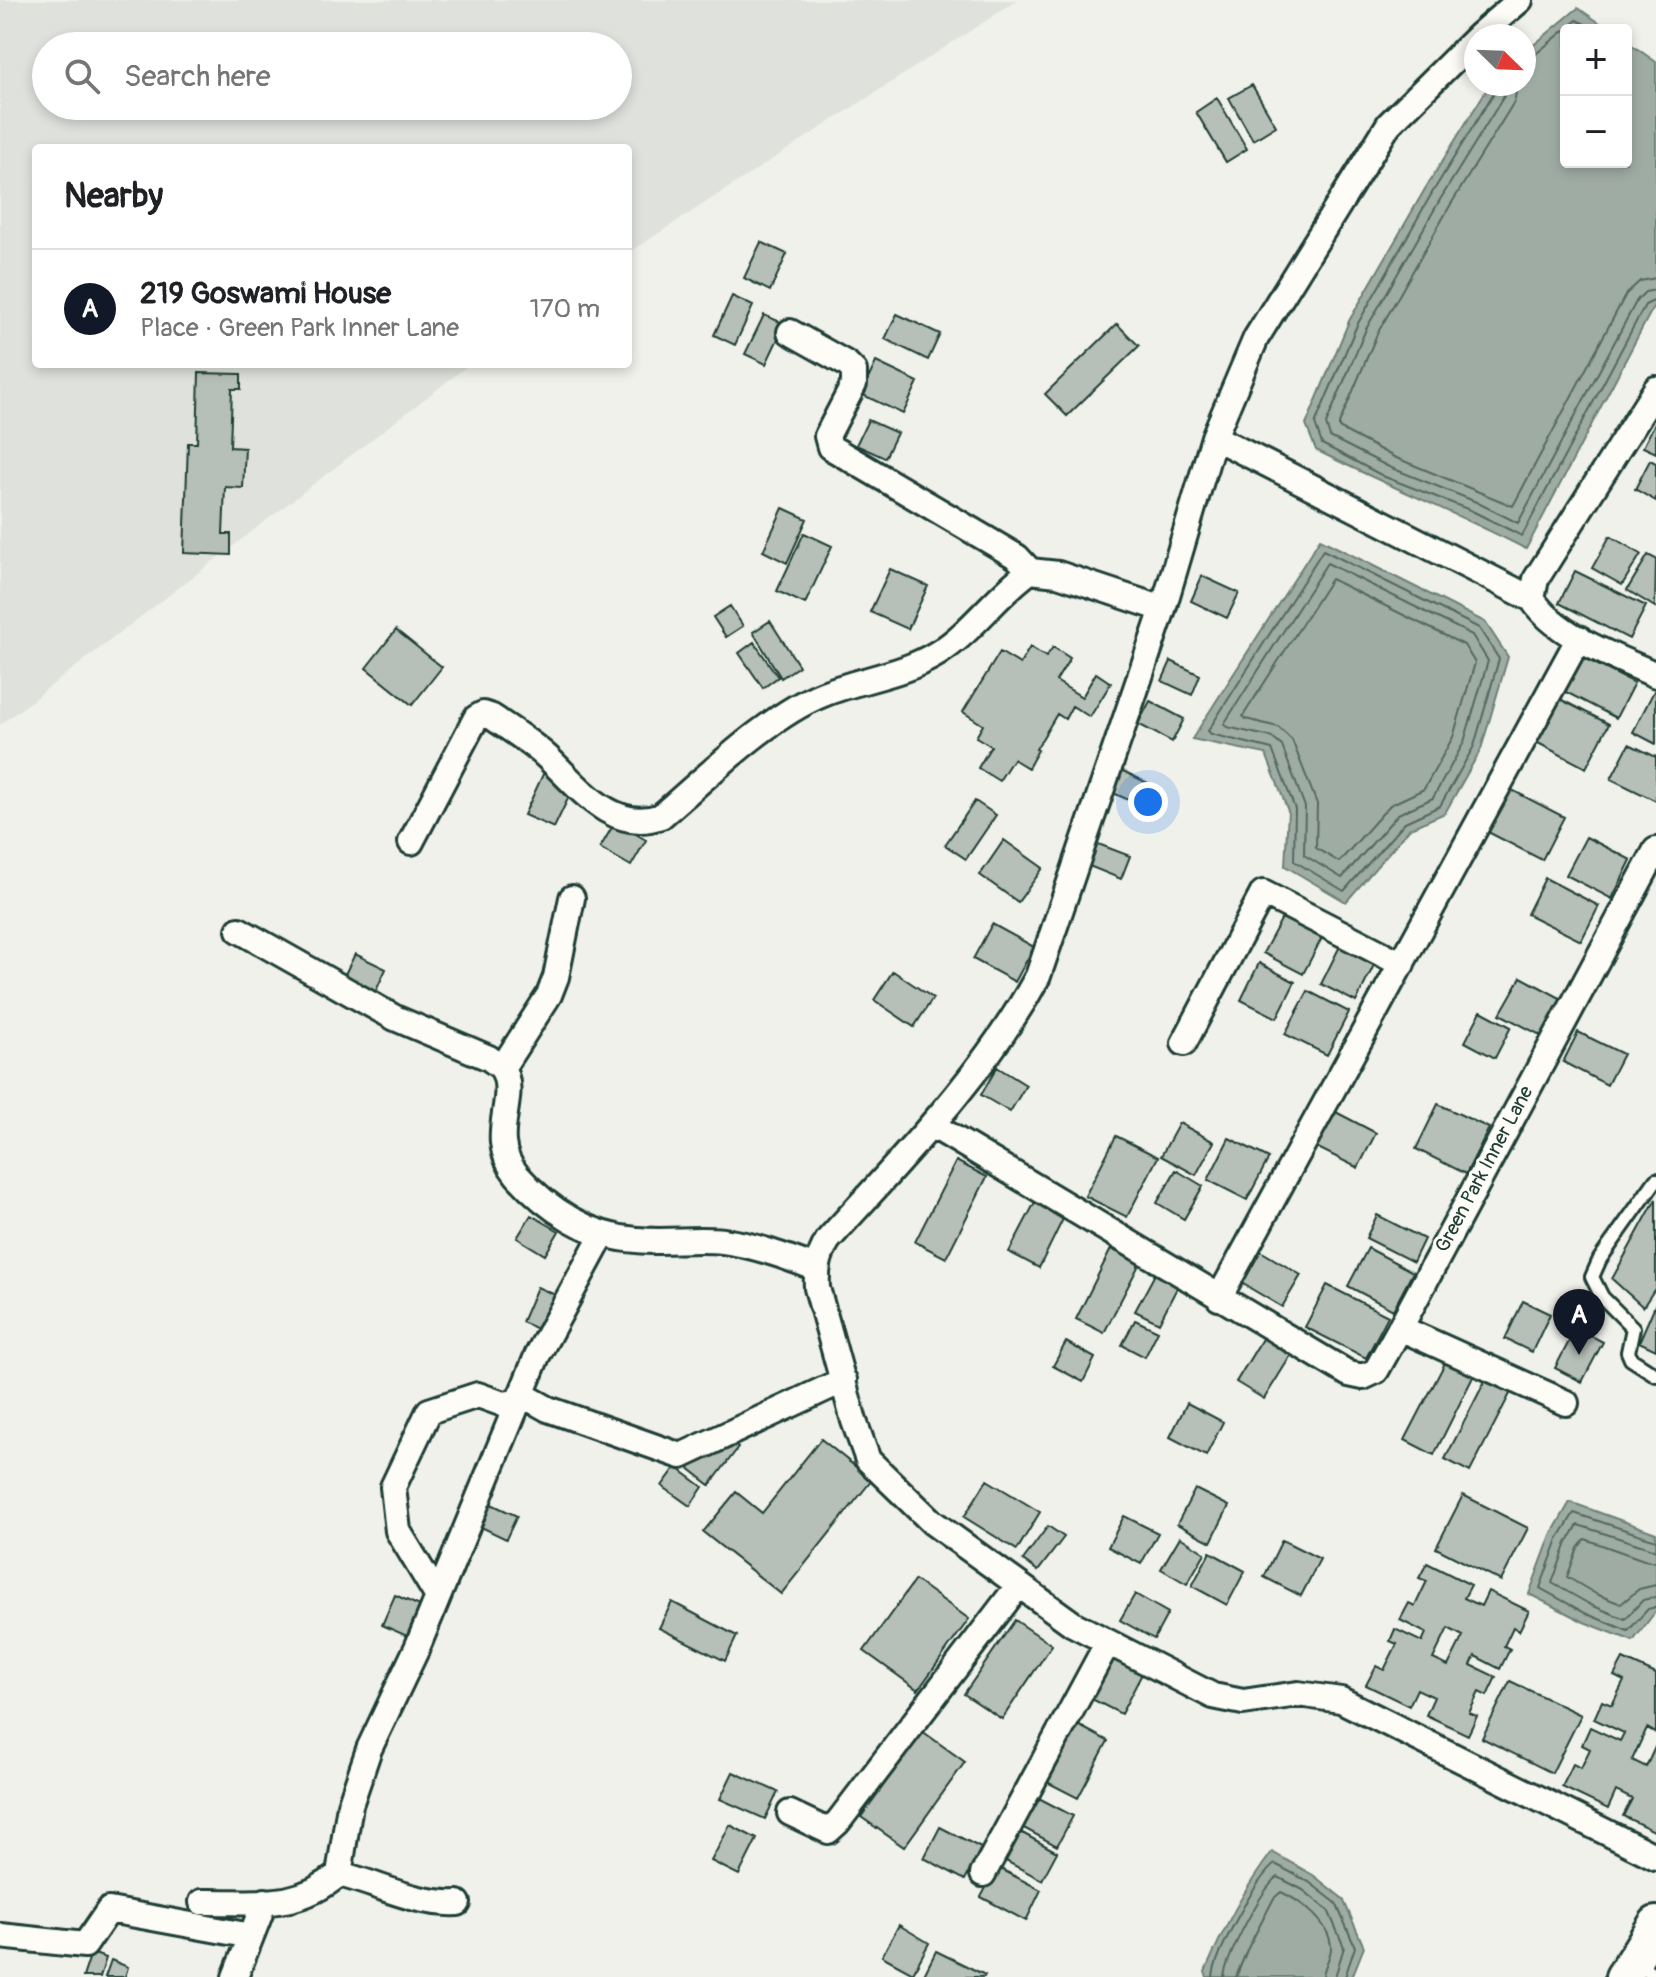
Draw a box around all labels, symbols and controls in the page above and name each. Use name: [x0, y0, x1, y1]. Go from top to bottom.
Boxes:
north arrow: [1464, 24, 1536, 96]
map controls: [1560, 24, 1632, 168]
button: +: [1560, 24, 1632, 96]
search box: [32, 32, 632, 120]
icon: search: [60, 54, 104, 98]
text: Search here: [124, 58, 271, 95]
button: −: [1560, 96, 1632, 168]
text: Nearby: [64, 175, 163, 218]
text: 219 Goswami House: [140, 275, 391, 312]
text: A: [82, 293, 98, 325]
text: 170 m: [530, 293, 600, 325]
text: Place · Green Park Inner Lane: [140, 312, 459, 344]
your location: [1128, 782, 1168, 822]
street label: Green Park Inner Lane: [1430, 1081, 1539, 1257]
pin: A: [1553, 1289, 1605, 1355]

